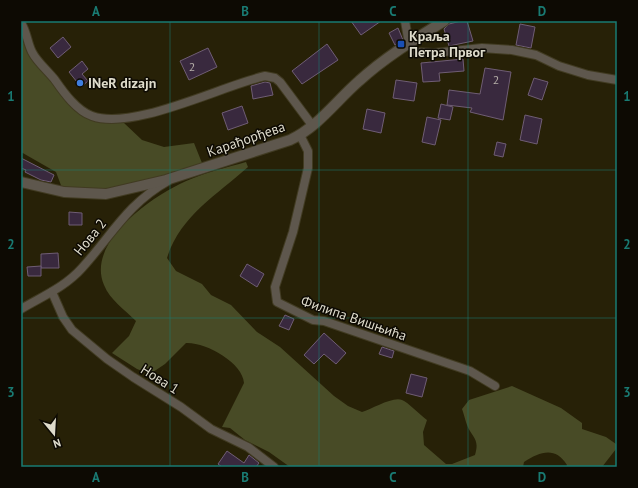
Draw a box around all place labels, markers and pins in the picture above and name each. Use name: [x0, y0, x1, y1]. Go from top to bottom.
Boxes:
place label: Краља Петра Првог: [409, 27, 486, 61]
marker: Краља Петра Првог: [396, 39, 406, 49]
place label: INeR dizajn: [88, 74, 156, 92]
marker: INeR dizajn: [75, 78, 85, 88]

